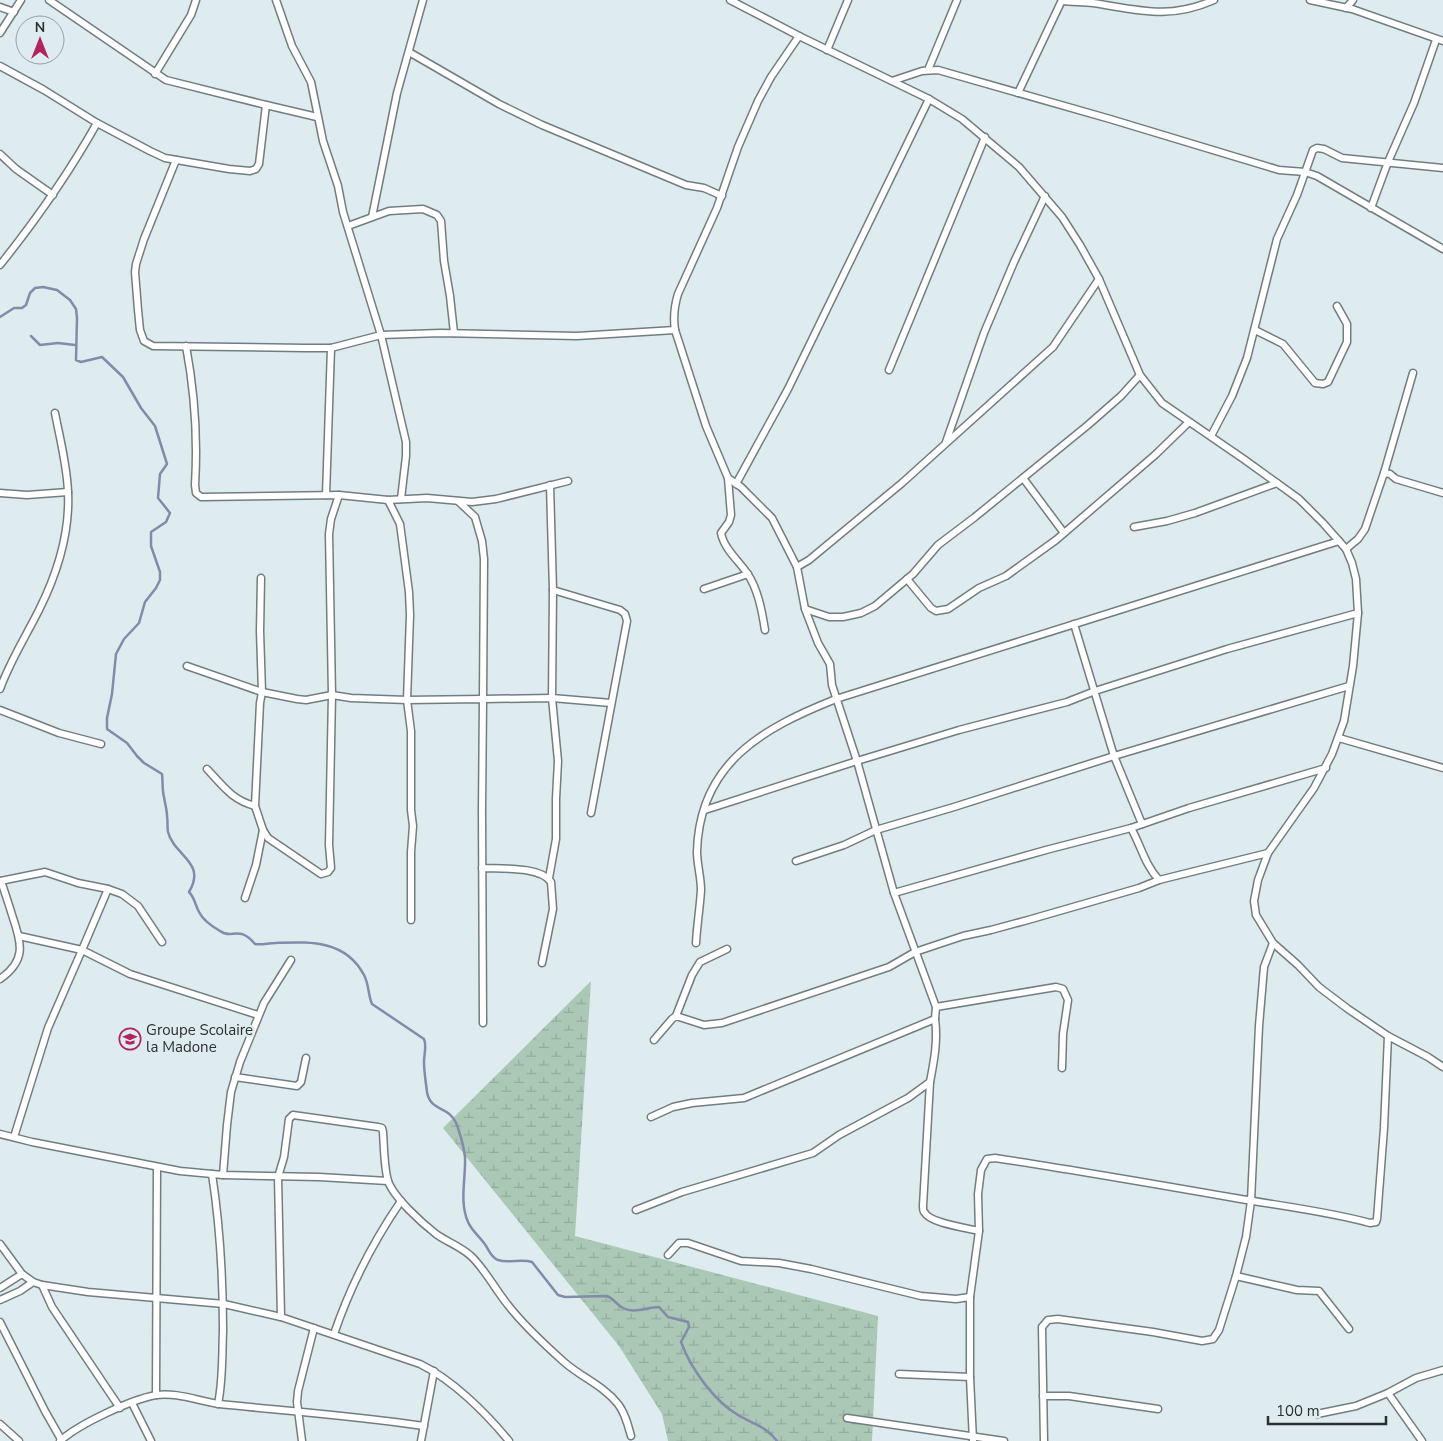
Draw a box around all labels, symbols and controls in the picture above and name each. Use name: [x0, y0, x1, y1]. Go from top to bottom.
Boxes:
north arrow: [15, 15, 65, 65]
text: N: [35, 18, 45, 37]
place label: Groupe Scolaire la Madone: [146, 1020, 253, 1057]
school or university icon: Groupe Scolaire la Madone: [118, 1027, 142, 1051]
scale bar: [1268, 1394, 1386, 1426]
text: 100 m: [1276, 1401, 1320, 1421]

